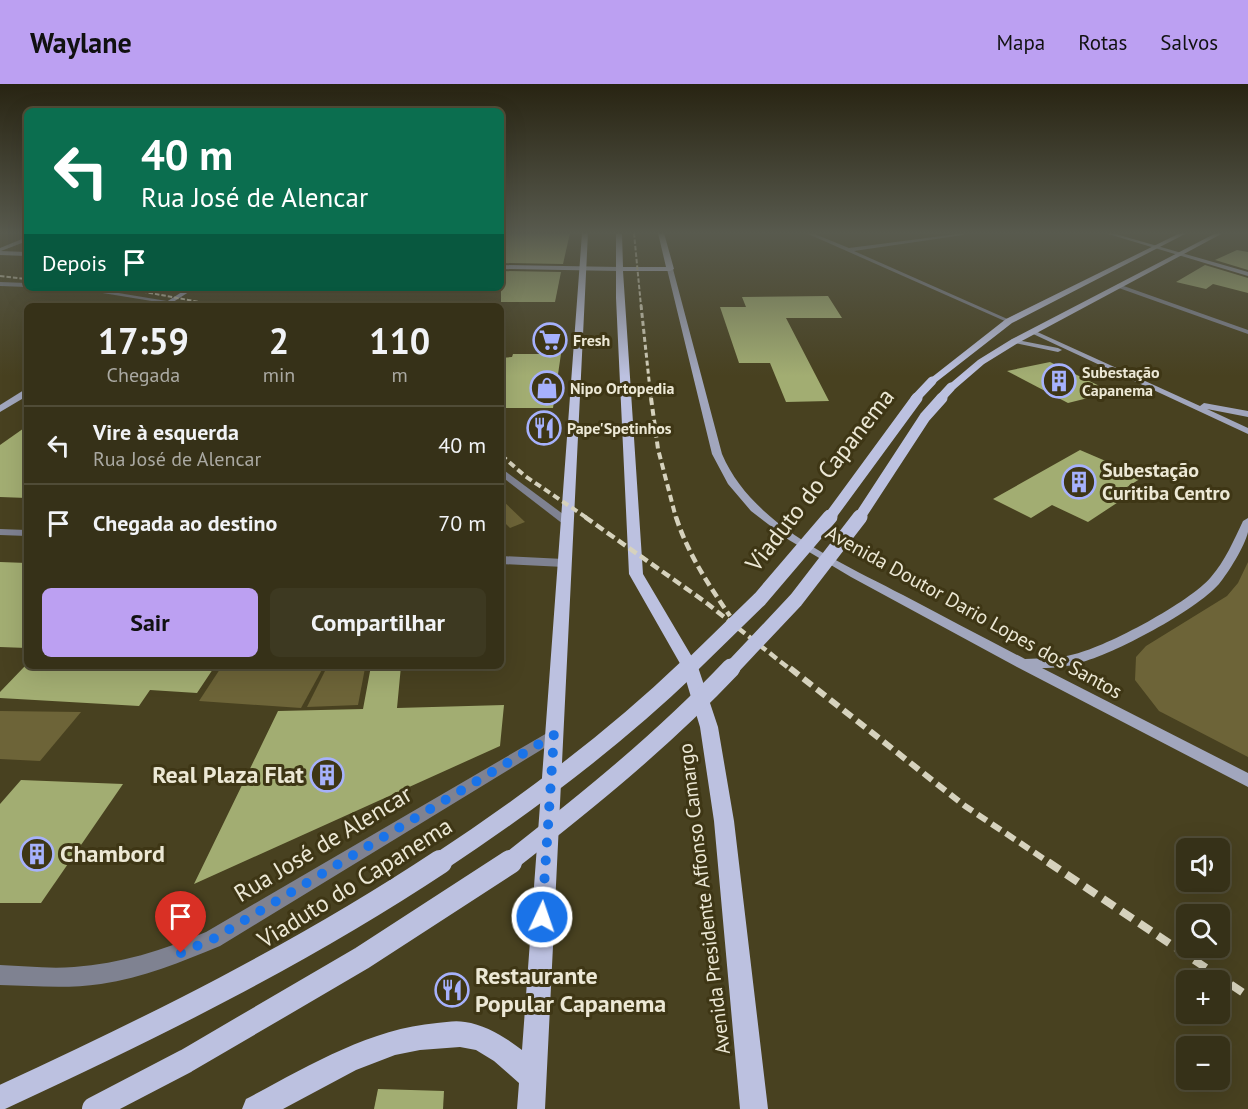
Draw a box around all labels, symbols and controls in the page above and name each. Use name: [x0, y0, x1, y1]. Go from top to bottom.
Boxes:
text: Waylane: [30, 24, 132, 61]
text: Mapa: [996, 29, 1045, 56]
text: Rotas: [1078, 29, 1127, 56]
text: Salvos: [1160, 29, 1218, 56]
text: 40 m: [141, 127, 233, 182]
icon: left: [42, 132, 120, 210]
text: Rua José de Alencar: [141, 180, 368, 214]
icon: arrive: [118, 246, 151, 279]
text: Depois: [42, 249, 106, 277]
text: 17:59: [98, 317, 189, 364]
text: 2: [269, 317, 289, 364]
text: 110: [369, 317, 430, 364]
supermarket icon: Fresh: [532, 322, 568, 358]
place label: Fresh: [573, 330, 610, 350]
text: Chegada: [107, 362, 180, 388]
text: min: [263, 362, 295, 388]
text: m: [392, 362, 408, 388]
place label: Subestação Capanema: [1082, 362, 1160, 400]
building icon: Subestação Capanema: [1041, 363, 1077, 399]
shop icon: Nipo Ortopedia: [529, 370, 565, 406]
place label: Nipo Ortopedia: [570, 378, 674, 398]
street label: Viaduto do Capanema: [738, 382, 901, 578]
restaurant icon: Pape'Spetinhos: [526, 410, 562, 446]
text: Vire à esquerda: [93, 418, 239, 446]
place label: Pape'Spetinhos: [567, 418, 672, 438]
icon: left: [42, 429, 75, 462]
text: 40 m: [438, 431, 486, 459]
text: Rua José de Alencar: [93, 446, 261, 472]
place label: Subestação Curitiba Centro: [1102, 457, 1230, 506]
building icon: Subestação Curitiba Centro: [1061, 464, 1097, 500]
icon: arrive: [42, 507, 75, 540]
text: Chegada ao destino: [93, 509, 277, 537]
text: 70 m: [438, 509, 486, 537]
street label: Avenida Doutor Dario Lopes dos Santos: [821, 519, 1127, 705]
button: Sair: [42, 588, 258, 657]
button: Compartilhar: [270, 588, 486, 657]
street label: Avenida Presidente Affonso Camargo: [672, 742, 736, 1056]
building icon: Real Plaza Flat: [309, 757, 345, 793]
place label: Real Plaza Flat: [152, 759, 305, 790]
street label: Rua José de Alencar: [228, 778, 417, 909]
street label: Viaduto do Capanema: [251, 810, 458, 956]
building icon: Chambord: [19, 836, 55, 872]
place label: Chambord: [60, 838, 165, 869]
map controls: [1176, 838, 1230, 1090]
button: sound: [1176, 838, 1230, 892]
position arrow: [510, 885, 574, 949]
pin: [155, 891, 206, 953]
icon: arrive: [164, 900, 197, 933]
button: search: [1176, 904, 1230, 958]
place label: Restaurante Popular Capanema: [475, 960, 666, 1019]
button: +: [1176, 970, 1230, 1024]
restaurant icon: Restaurante Popular Capanema: [434, 972, 470, 1008]
button: −: [1176, 1036, 1230, 1090]

